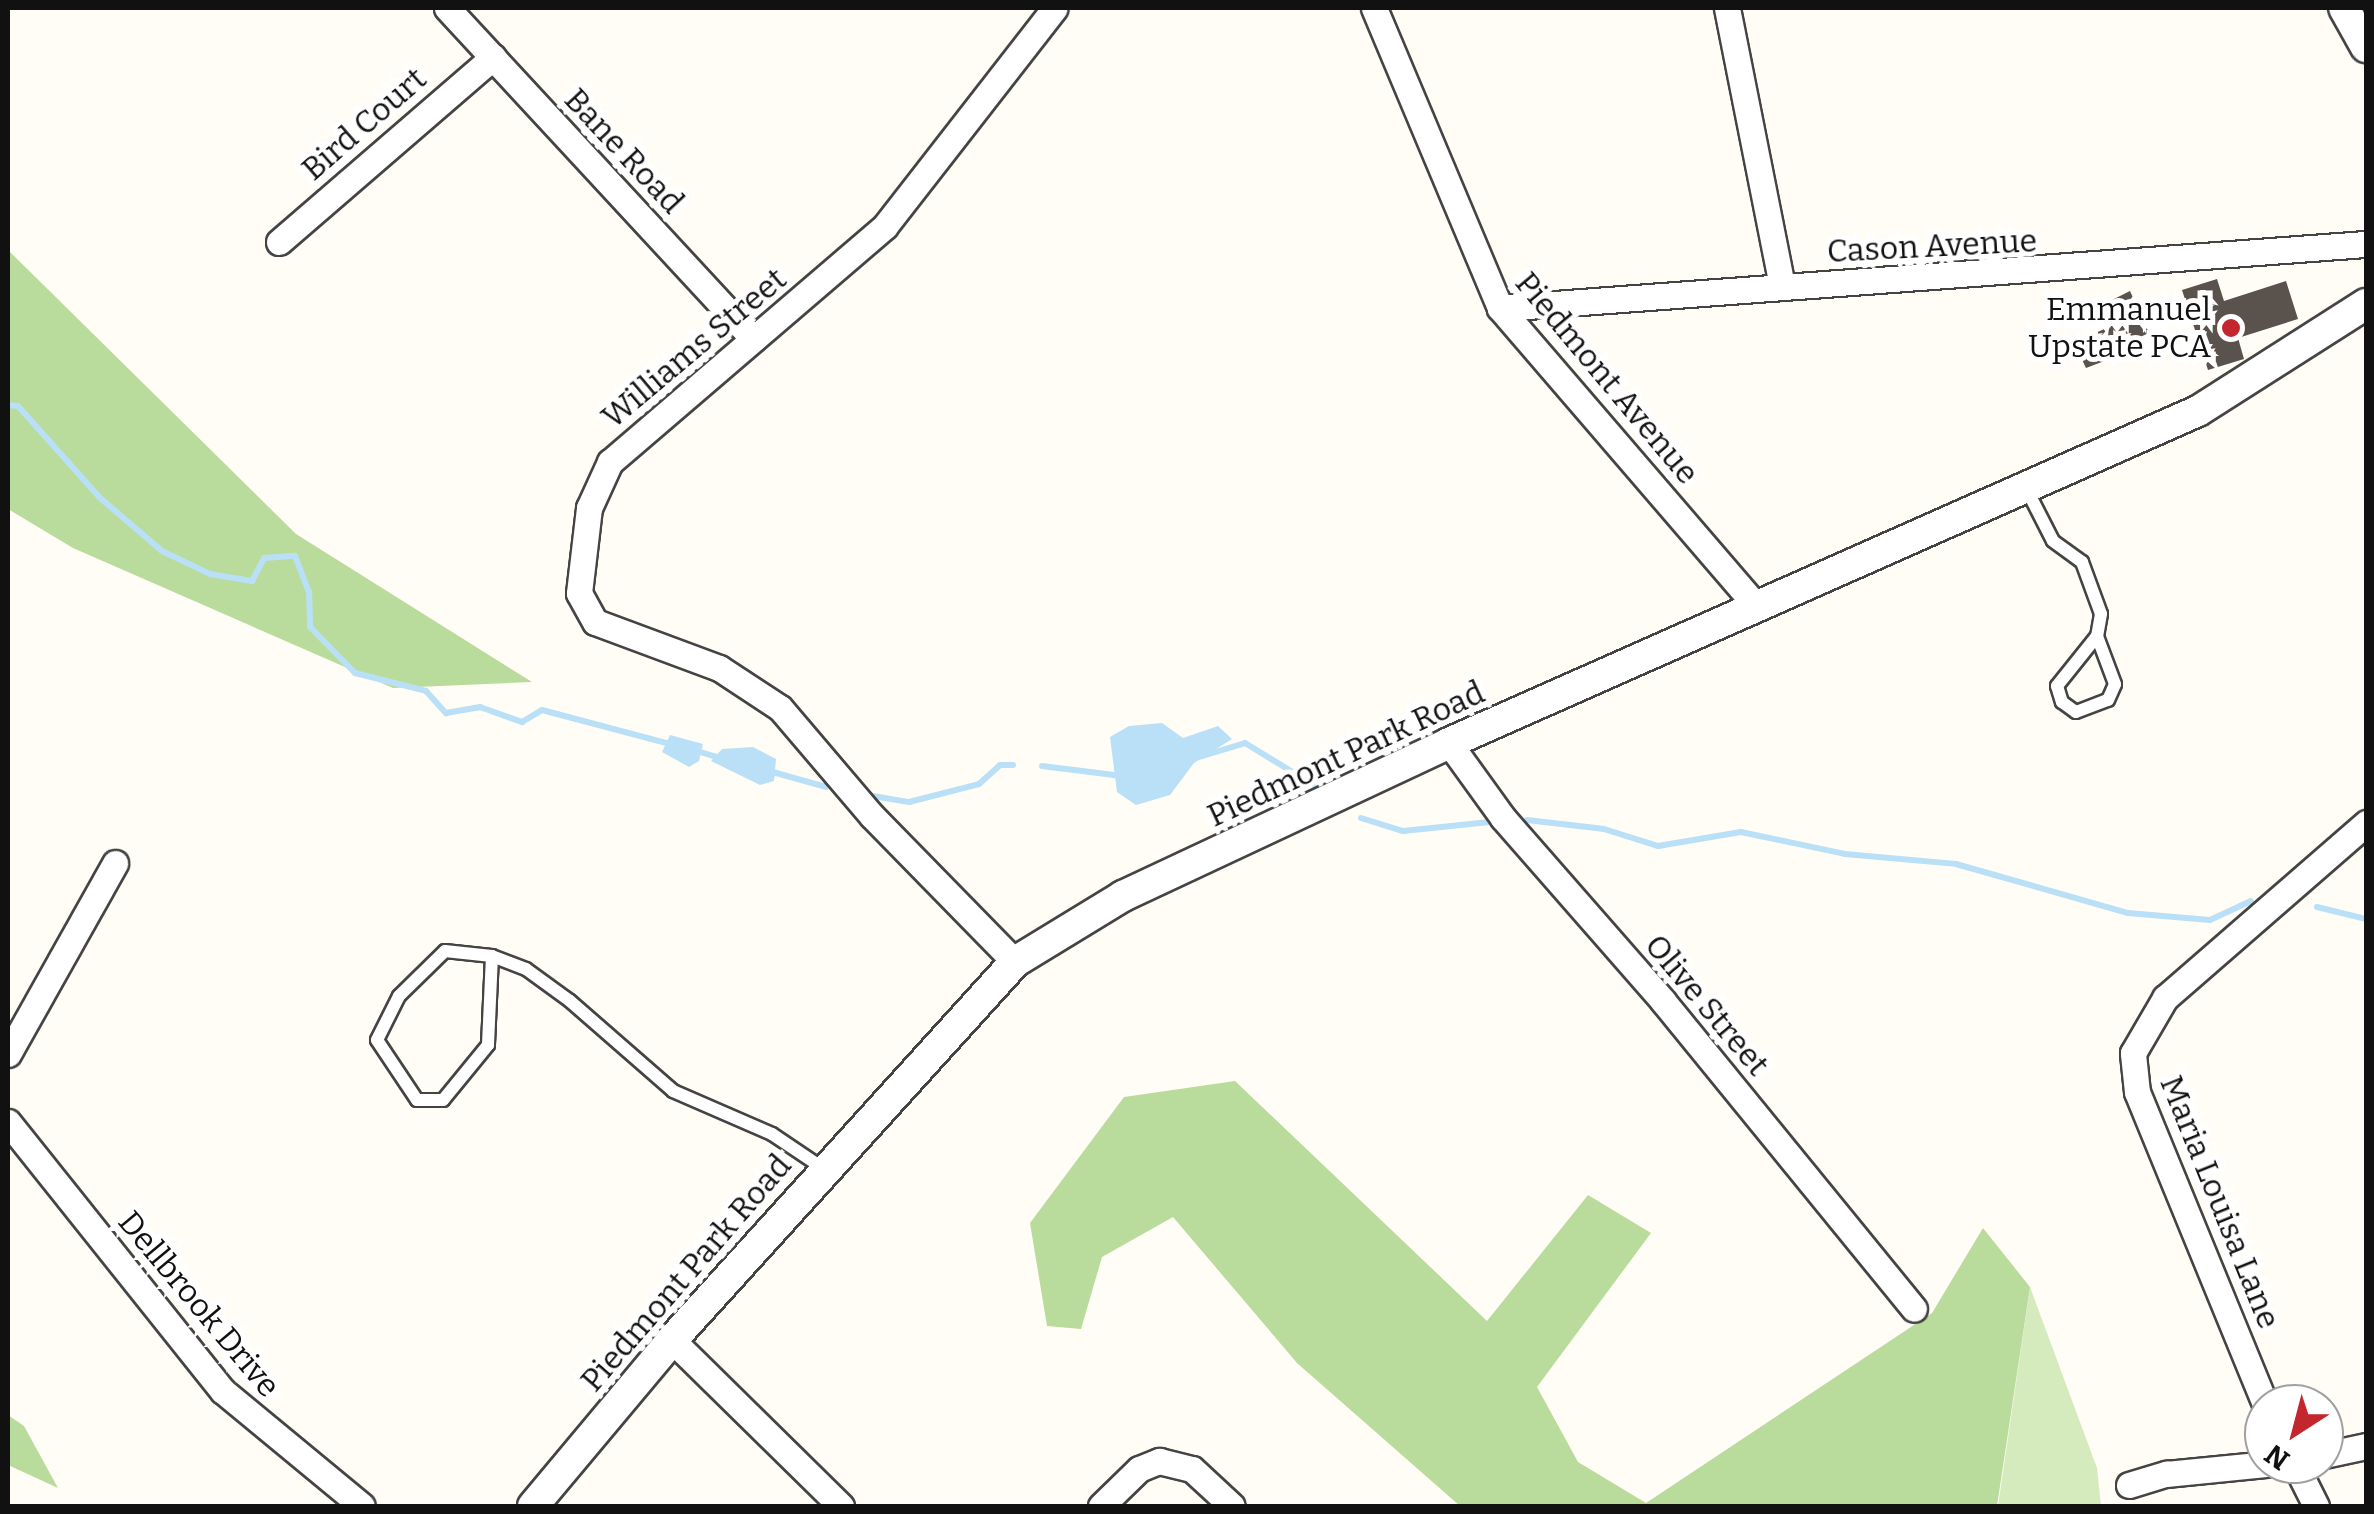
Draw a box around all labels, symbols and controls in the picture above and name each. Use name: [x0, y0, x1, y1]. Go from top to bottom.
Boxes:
street label: Bird Court: [294, 60, 434, 188]
street label: Bane Road: [556, 81, 692, 221]
street label: Cason Avenue: [1826, 221, 2038, 271]
street label: Williams Street: [594, 260, 794, 436]
street label: Piedmont Avenue: [1507, 264, 1707, 492]
place label: Emmanuel Upstate PCA: [2028, 291, 2211, 366]
marker: Emmanuel Upstate PCA: [2220, 317, 2242, 339]
street label: Piedmont Park Road: [1201, 673, 1491, 835]
street label: Olive Street: [1637, 927, 1777, 1083]
street label: Maria Louisa Lane: [2152, 1070, 2288, 1334]
street label: Piedmont Park Road: [573, 1147, 799, 1399]
street label: Dellbrook Drive: [110, 1203, 288, 1405]
north arrow: [2244, 1384, 2344, 1484]
text: N: [2259, 1437, 2296, 1477]

